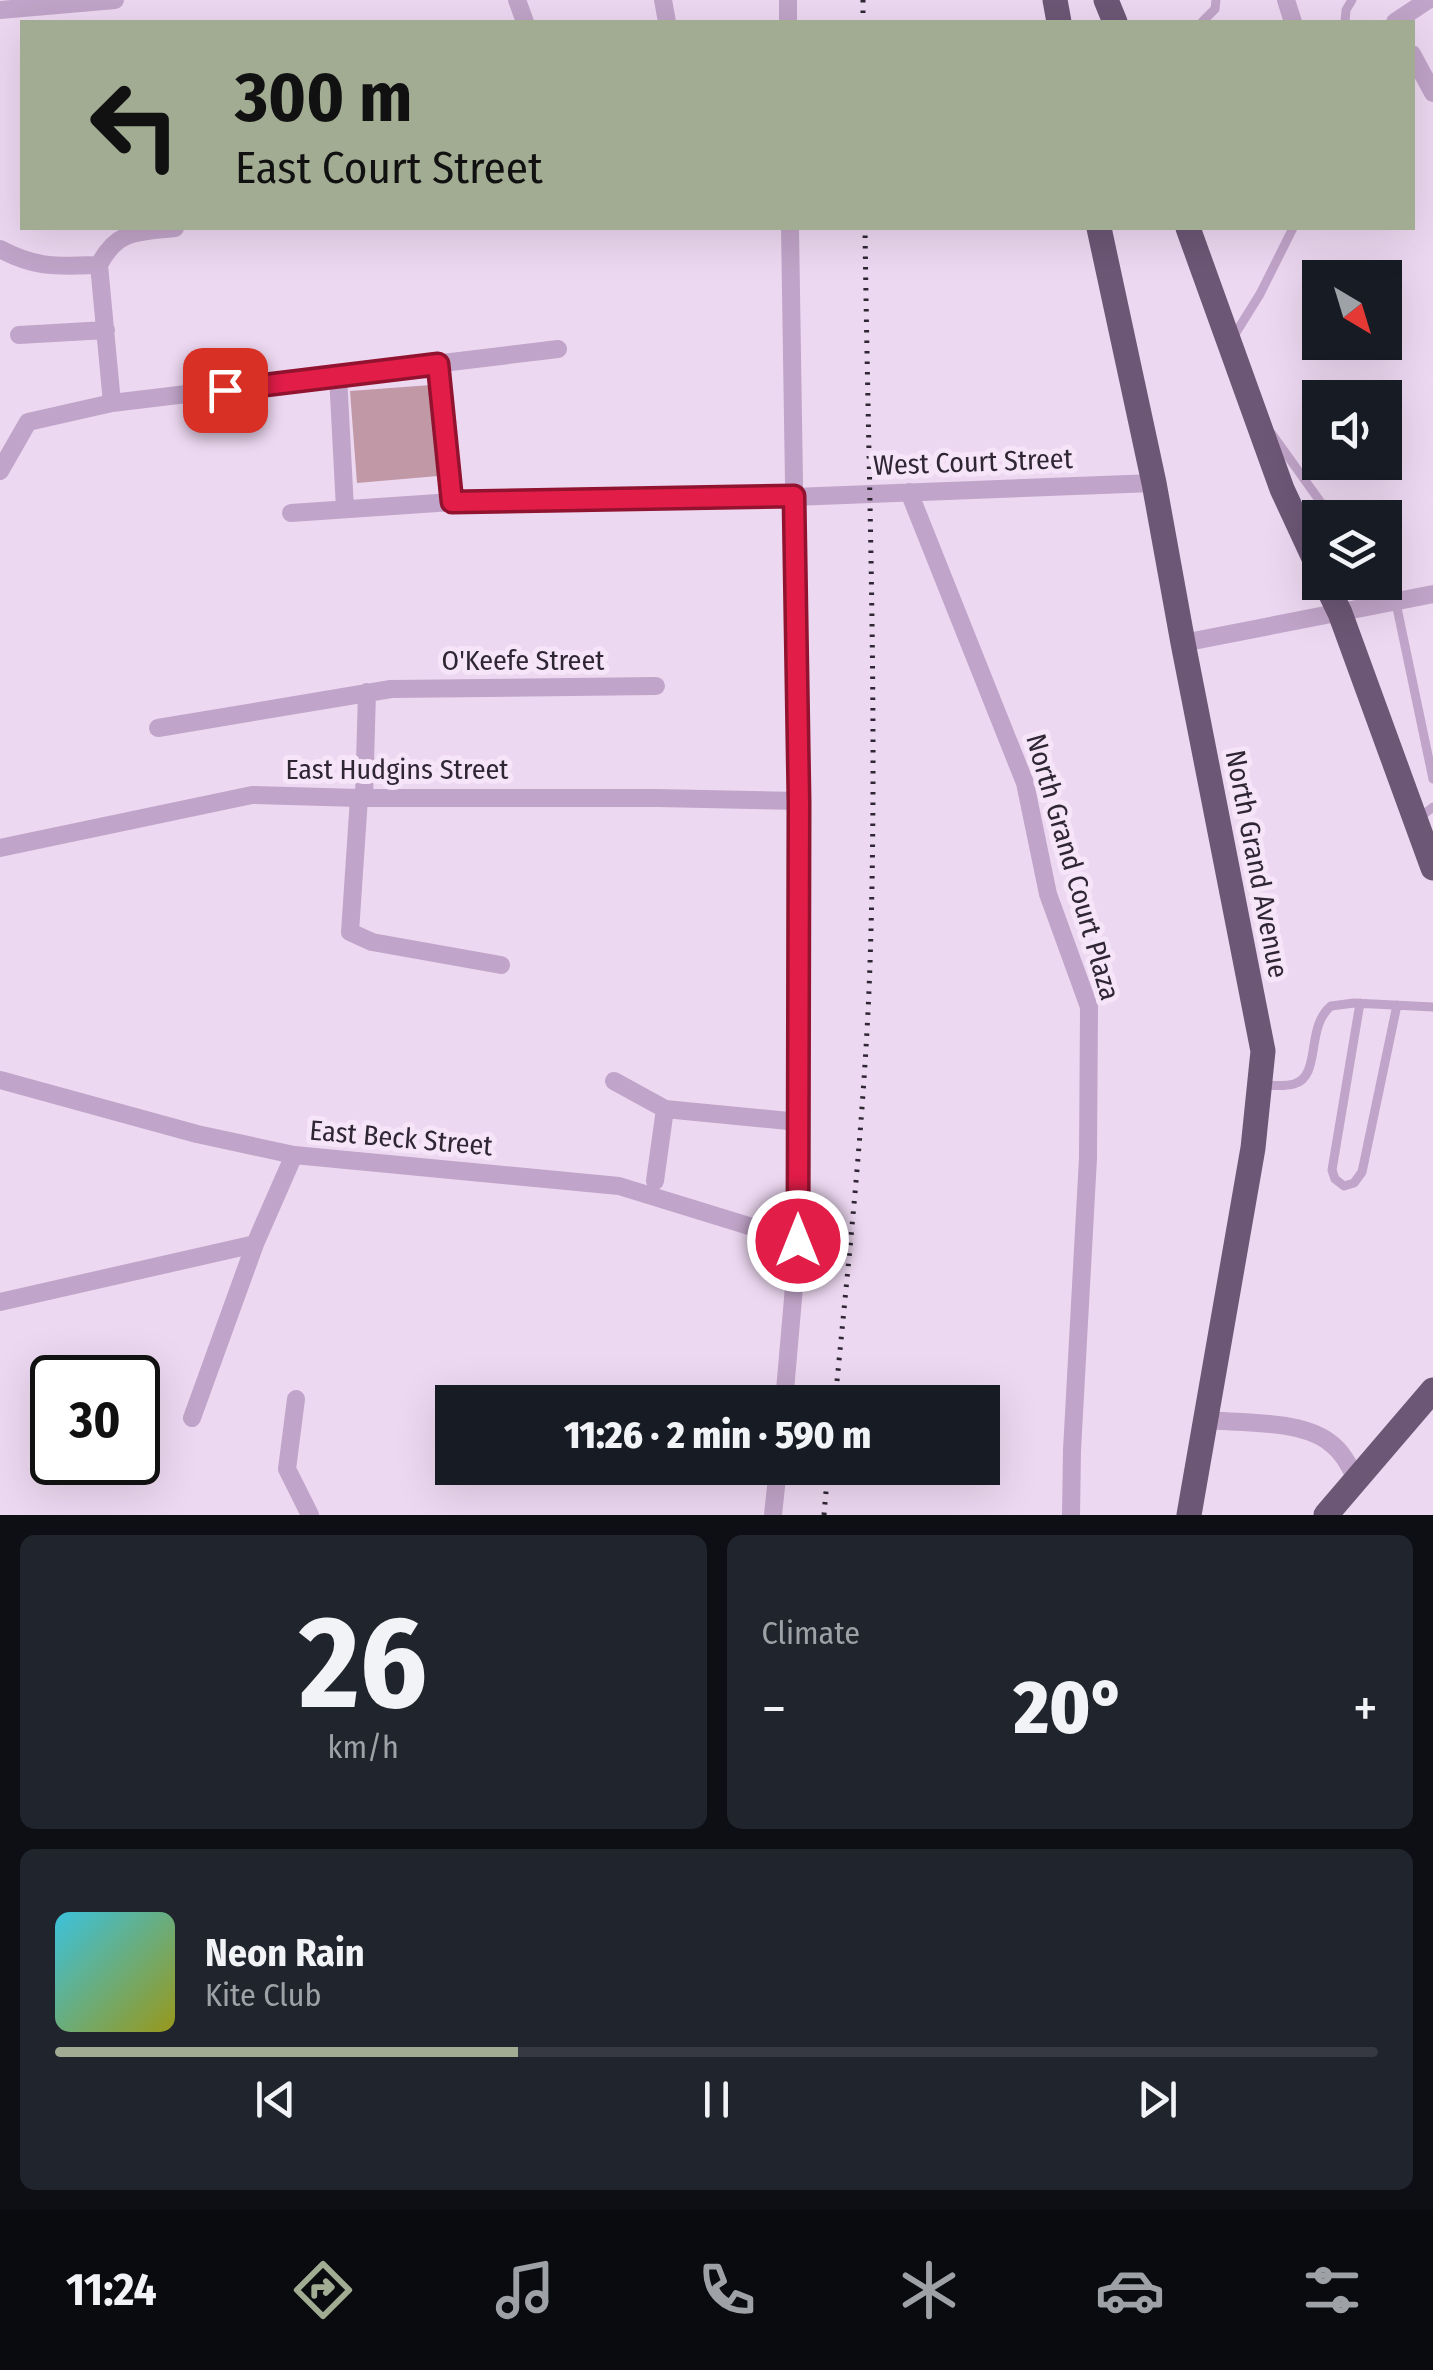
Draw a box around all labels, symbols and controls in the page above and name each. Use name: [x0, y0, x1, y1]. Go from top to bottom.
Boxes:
text: 300 m: [235, 56, 413, 140]
icon: left: [70, 60, 200, 190]
text: East Court Street: [235, 141, 543, 195]
north arrow: [1302, 260, 1402, 360]
map controls: [1302, 260, 1402, 600]
pin: [183, 348, 268, 433]
icon: arrive: [198, 363, 253, 418]
button: sound: [1302, 380, 1402, 480]
street label: West Court Street: [873, 442, 1074, 482]
button: layers: [1302, 500, 1402, 600]
street label: O'Keefe Street: [442, 644, 605, 677]
street label: North Grand Court Plaza: [1019, 730, 1127, 1004]
street label: North Grand Avenue: [1219, 747, 1295, 981]
street label: East Hudgins Street: [286, 753, 509, 786]
street label: East Beck Street: [308, 1114, 495, 1163]
position arrow: [746, 1189, 850, 1293]
speed limit sign: 30: [30, 1355, 160, 1485]
text: 11:26 · 2 min · 590 m: [564, 1412, 871, 1458]
text: 26: [299, 1585, 427, 1741]
text: Climate: [762, 1614, 860, 1652]
text: 20°: [1014, 1663, 1126, 1753]
text: −: [762, 1676, 786, 1742]
text: +: [1353, 1676, 1378, 1742]
text: km/h: [328, 1728, 399, 1766]
text: Neon Rain: [205, 1930, 365, 1976]
text: Kite Club: [205, 1976, 321, 2014]
icon: previous: [248, 2072, 303, 2127]
icon: pause: [689, 2072, 744, 2127]
icon: next: [1130, 2072, 1185, 2127]
icon: directions: [288, 2255, 358, 2325]
icon: music: [490, 2255, 560, 2325]
icon: phone: [692, 2255, 762, 2325]
icon: climate: [894, 2255, 964, 2325]
icon: car: [1095, 2255, 1165, 2325]
icon: filters: [1297, 2255, 1367, 2325]
text: 11:24: [66, 2263, 157, 2317]

